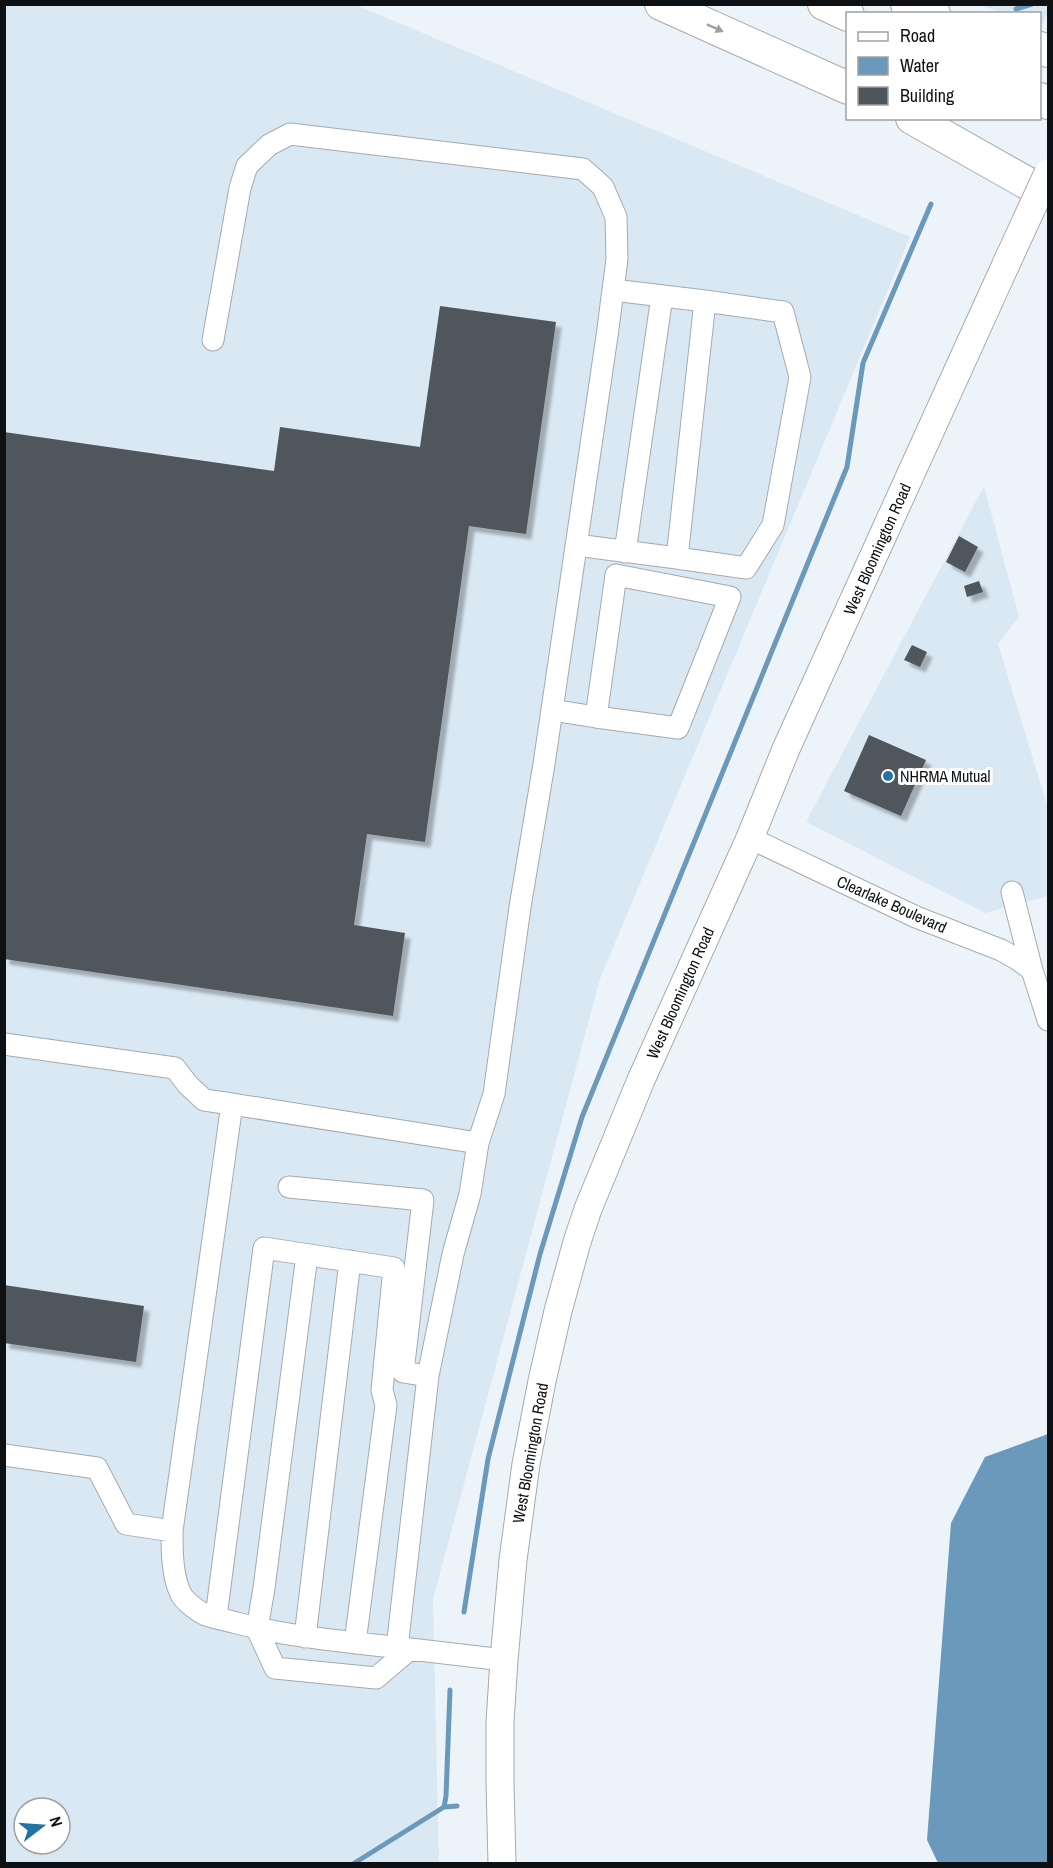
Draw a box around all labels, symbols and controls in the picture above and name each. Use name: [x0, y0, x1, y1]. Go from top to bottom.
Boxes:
legend: [846, 12, 1041, 120]
text: Road: [900, 23, 935, 48]
one-way arrow: [706, 24, 723, 33]
text: Water: [900, 53, 939, 78]
text: Building: [900, 83, 955, 108]
street label: West Bloomington Road: [838, 480, 916, 618]
place label: NHRMA Mutual: [900, 765, 990, 787]
marker: NHRMA Mutual: [881, 769, 895, 783]
street label: Clearlake Boulevard: [834, 870, 950, 938]
street label: West Bloomington Road: [641, 924, 719, 1062]
street label: West Bloomington Road: [507, 1381, 553, 1525]
north arrow: [12, 1796, 72, 1856]
text: N: [44, 1814, 68, 1829]

